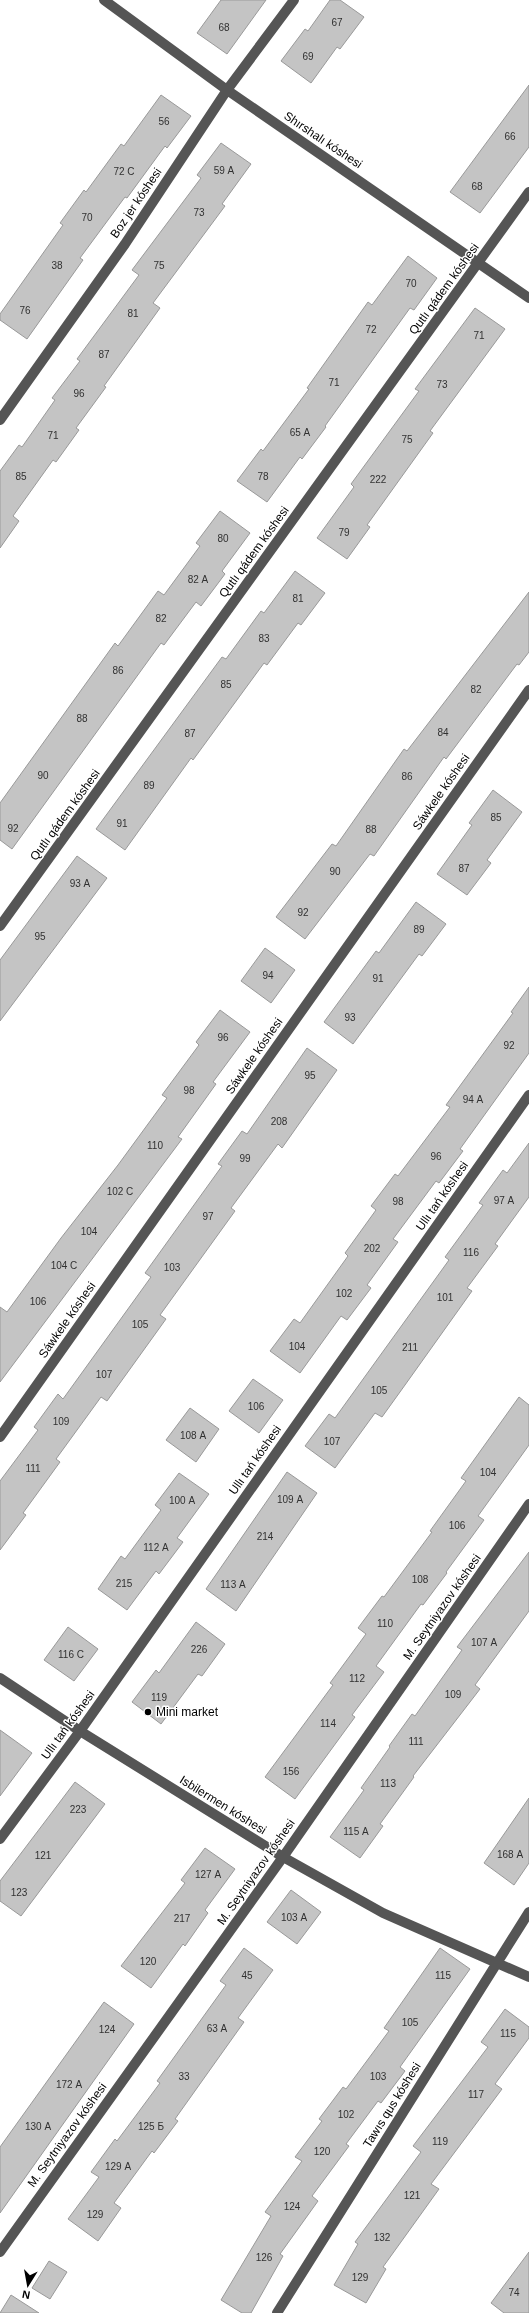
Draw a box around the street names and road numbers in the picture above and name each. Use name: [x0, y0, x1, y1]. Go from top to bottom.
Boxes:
street label: Shırshalı kóshesi: [281, 109, 365, 171]
street label: Boz jer kóshesi: [107, 165, 165, 241]
street label: Qutlı qádem kóshesi: [406, 241, 482, 337]
street label: Qutlı qádem kóshesi: [216, 504, 292, 600]
street label: Sáwkele kóshesi: [410, 751, 472, 833]
street label: Qutlı qádem kóshesi: [27, 767, 103, 863]
street label: Sáwkele kóshesi: [223, 1015, 285, 1097]
street label: Ullı tań kóshesi: [413, 1159, 471, 1233]
street label: Sáwkele kóshesi: [36, 1279, 98, 1361]
street label: Ullı tań kóshesi: [226, 1423, 284, 1497]
street label: M. Seytniyazov kóshesi: [400, 1552, 484, 1662]
street label: Ullı tań kóshesi: [38, 1688, 98, 1762]
street label: Isbilermen kóshesi: [177, 1773, 269, 1837]
street label: M. Seytniyazov kóshesi: [214, 1817, 298, 1927]
street label: Tawıs qus kóshesi: [360, 2060, 424, 2150]
street label: M. Seytniyazov kóshesi: [24, 2080, 110, 2190]

